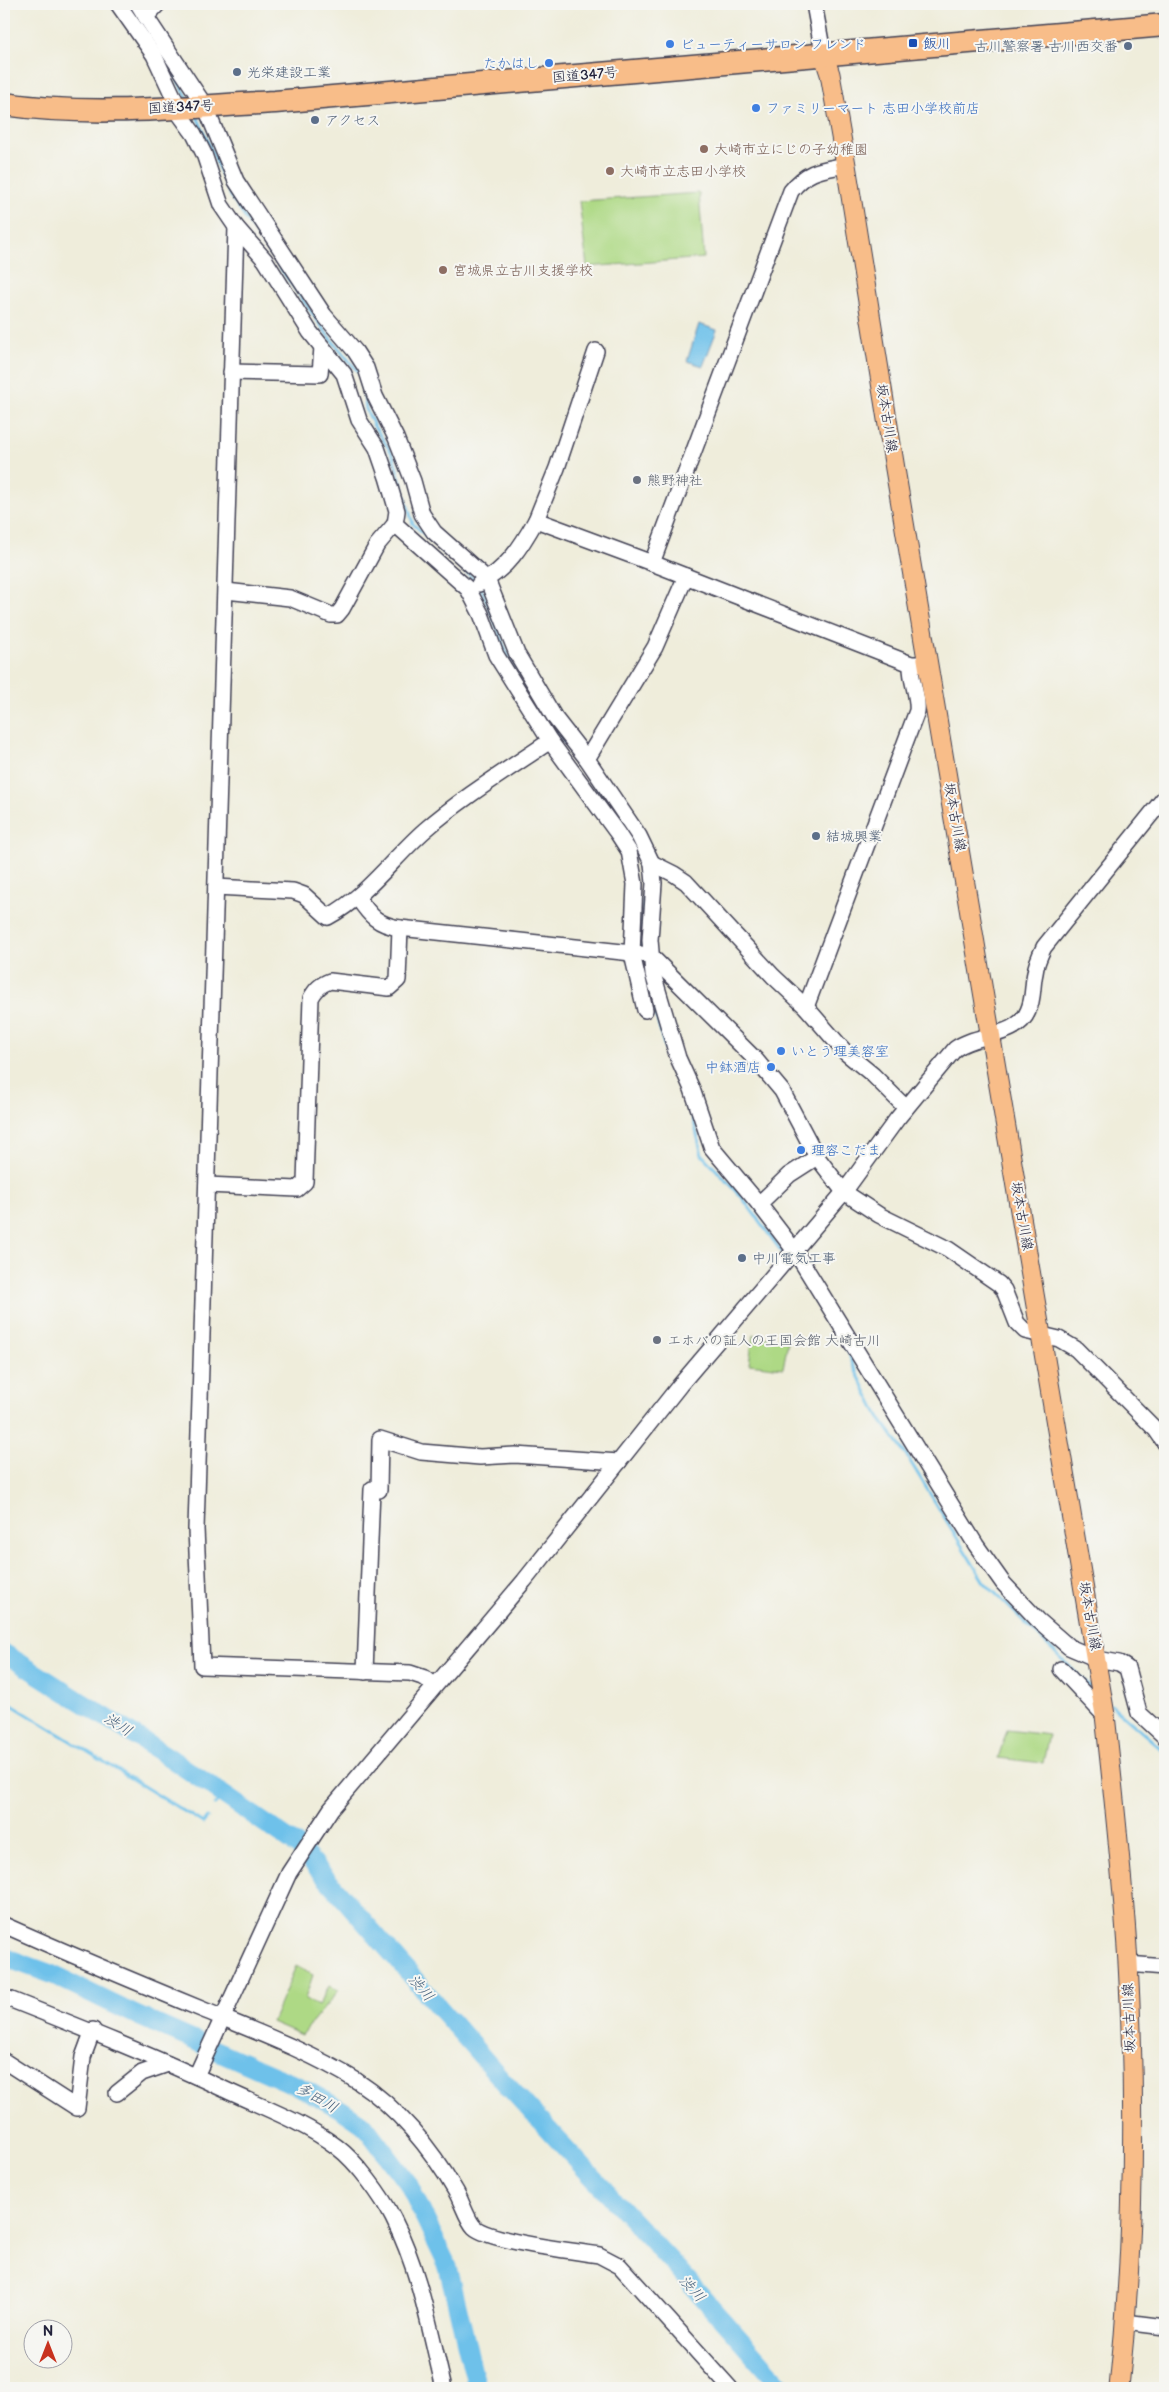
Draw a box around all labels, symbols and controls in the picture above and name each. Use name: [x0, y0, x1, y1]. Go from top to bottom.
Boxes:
place label: 飯川: [923, 35, 951, 52]
place label: ビューティーサロン フレンド: [680, 36, 866, 53]
marker: 飯川: [907, 37, 919, 49]
marker: ビューティーサロン フレンド: [664, 38, 676, 50]
place label: 古川警察署 古川西交番: [974, 38, 1118, 55]
marker: 古川警察署 古川西交番: [1122, 40, 1134, 52]
place label: たかはし: [483, 55, 539, 72]
marker: たかはし: [543, 57, 555, 69]
place label: 光栄建設工業: [247, 64, 331, 81]
street label: 国道347号: [551, 64, 619, 86]
marker: 光栄建設工業: [231, 66, 243, 78]
street label: 国道347号: [148, 97, 214, 117]
place label: ファミリーマート 志田小学校前店: [766, 100, 980, 117]
marker: ファミリーマート 志田小学校前店: [750, 102, 762, 114]
place label: アクセス: [325, 112, 380, 129]
marker: アクセス: [309, 114, 321, 126]
place label: 大崎市立にじの子幼稚園: [714, 141, 868, 158]
marker: 大崎市立にじの子幼稚園: [698, 143, 710, 155]
place label: 大崎市立志田小学校: [620, 163, 746, 180]
marker: 大崎市立志田小学校: [604, 165, 616, 177]
place label: 宮城県立古川支援学校: [453, 262, 593, 279]
marker: 宮城県立古川支援学校: [437, 264, 449, 276]
street label: 坂本古川線: [873, 382, 901, 454]
place label: 熊野神社: [647, 472, 703, 489]
marker: 熊野神社: [631, 474, 643, 486]
street label: 坂本古川線: [941, 781, 969, 853]
place label: 結城興業: [826, 828, 882, 845]
marker: 結城興業: [810, 830, 822, 842]
place label: いとう理美容室: [791, 1043, 889, 1060]
marker: いとう理美容室: [775, 1045, 787, 1057]
place label: 中鉢酒店: [705, 1059, 761, 1076]
marker: 中鉢酒店: [765, 1061, 777, 1073]
place label: 理容こだま: [811, 1142, 881, 1159]
marker: 理容こだま: [795, 1144, 807, 1156]
street label: 坂本古川線: [1008, 1180, 1036, 1252]
place label: 中川電気工事: [752, 1250, 836, 1267]
marker: 中川電気工事: [736, 1252, 748, 1264]
place label: エホバの証人の王国会館 大崎古川: [667, 1332, 881, 1349]
marker: エホバの証人の王国会館 大崎古川: [651, 1334, 663, 1346]
street label: 坂本古川線: [1076, 1580, 1104, 1652]
water label: 渋川: [100, 1709, 136, 1741]
water label: 渋川: [404, 1970, 438, 2006]
street label: 坂本古川線: [1119, 1983, 1139, 2053]
water label: 多田川: [293, 2079, 341, 2117]
water label: 渋川: [675, 2271, 709, 2307]
north arrow: [22, 2320, 72, 2370]
text: N: [43, 2323, 53, 2340]

